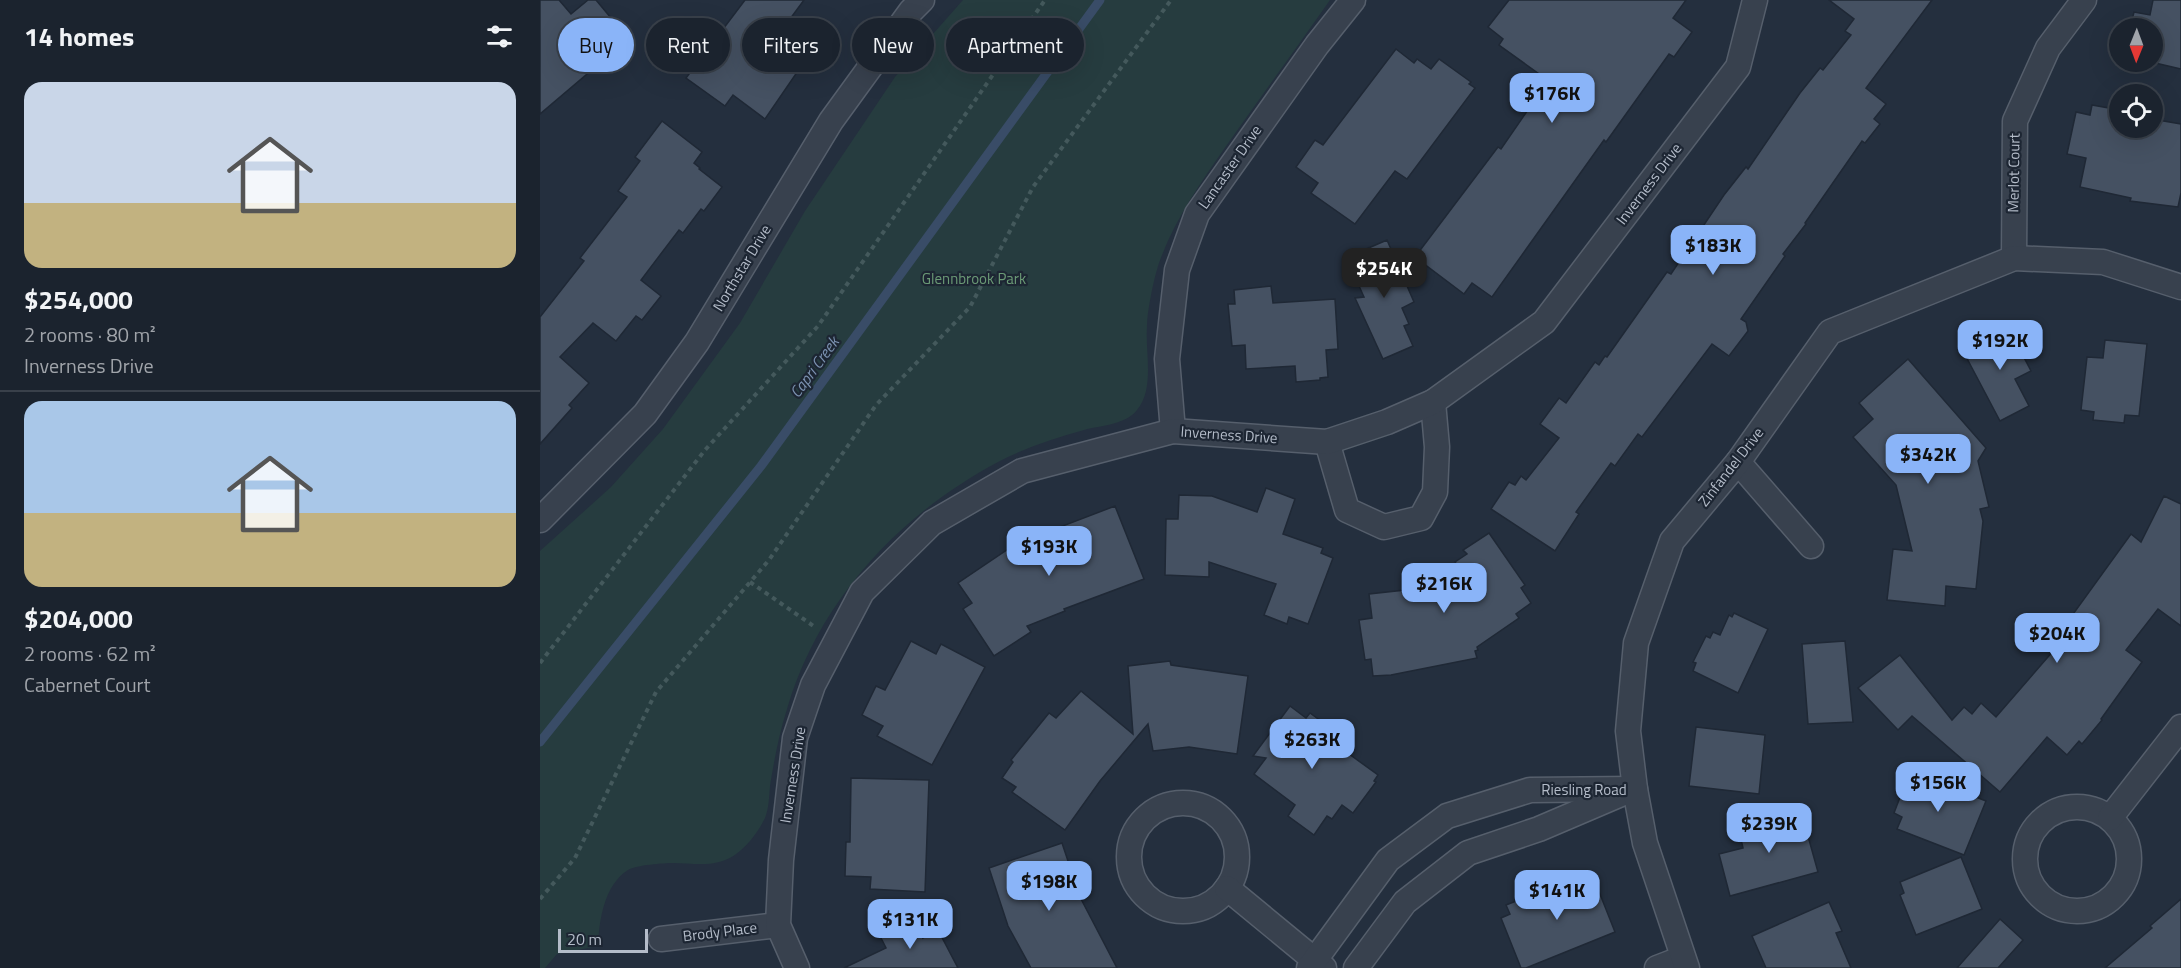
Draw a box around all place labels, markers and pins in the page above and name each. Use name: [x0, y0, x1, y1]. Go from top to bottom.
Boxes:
pin: $176K: [1510, 73, 1594, 124]
pin: $183K: [1671, 225, 1755, 276]
pin: $254K: [1342, 248, 1426, 299]
pin: $192K: [1958, 320, 2042, 371]
pin: $342K: [1886, 434, 1970, 485]
pin: $193K: [1007, 526, 1091, 577]
pin: $216K: [1402, 563, 1486, 614]
pin: $204K: [2015, 613, 2099, 664]
pin: $263K: [1270, 719, 1354, 770]
pin: $156K: [1896, 762, 1980, 813]
pin: $239K: [1727, 803, 1811, 854]
pin: $198K: [1007, 861, 1091, 912]
pin: $141K: [1515, 870, 1599, 921]
pin: $131K: [868, 899, 952, 950]

